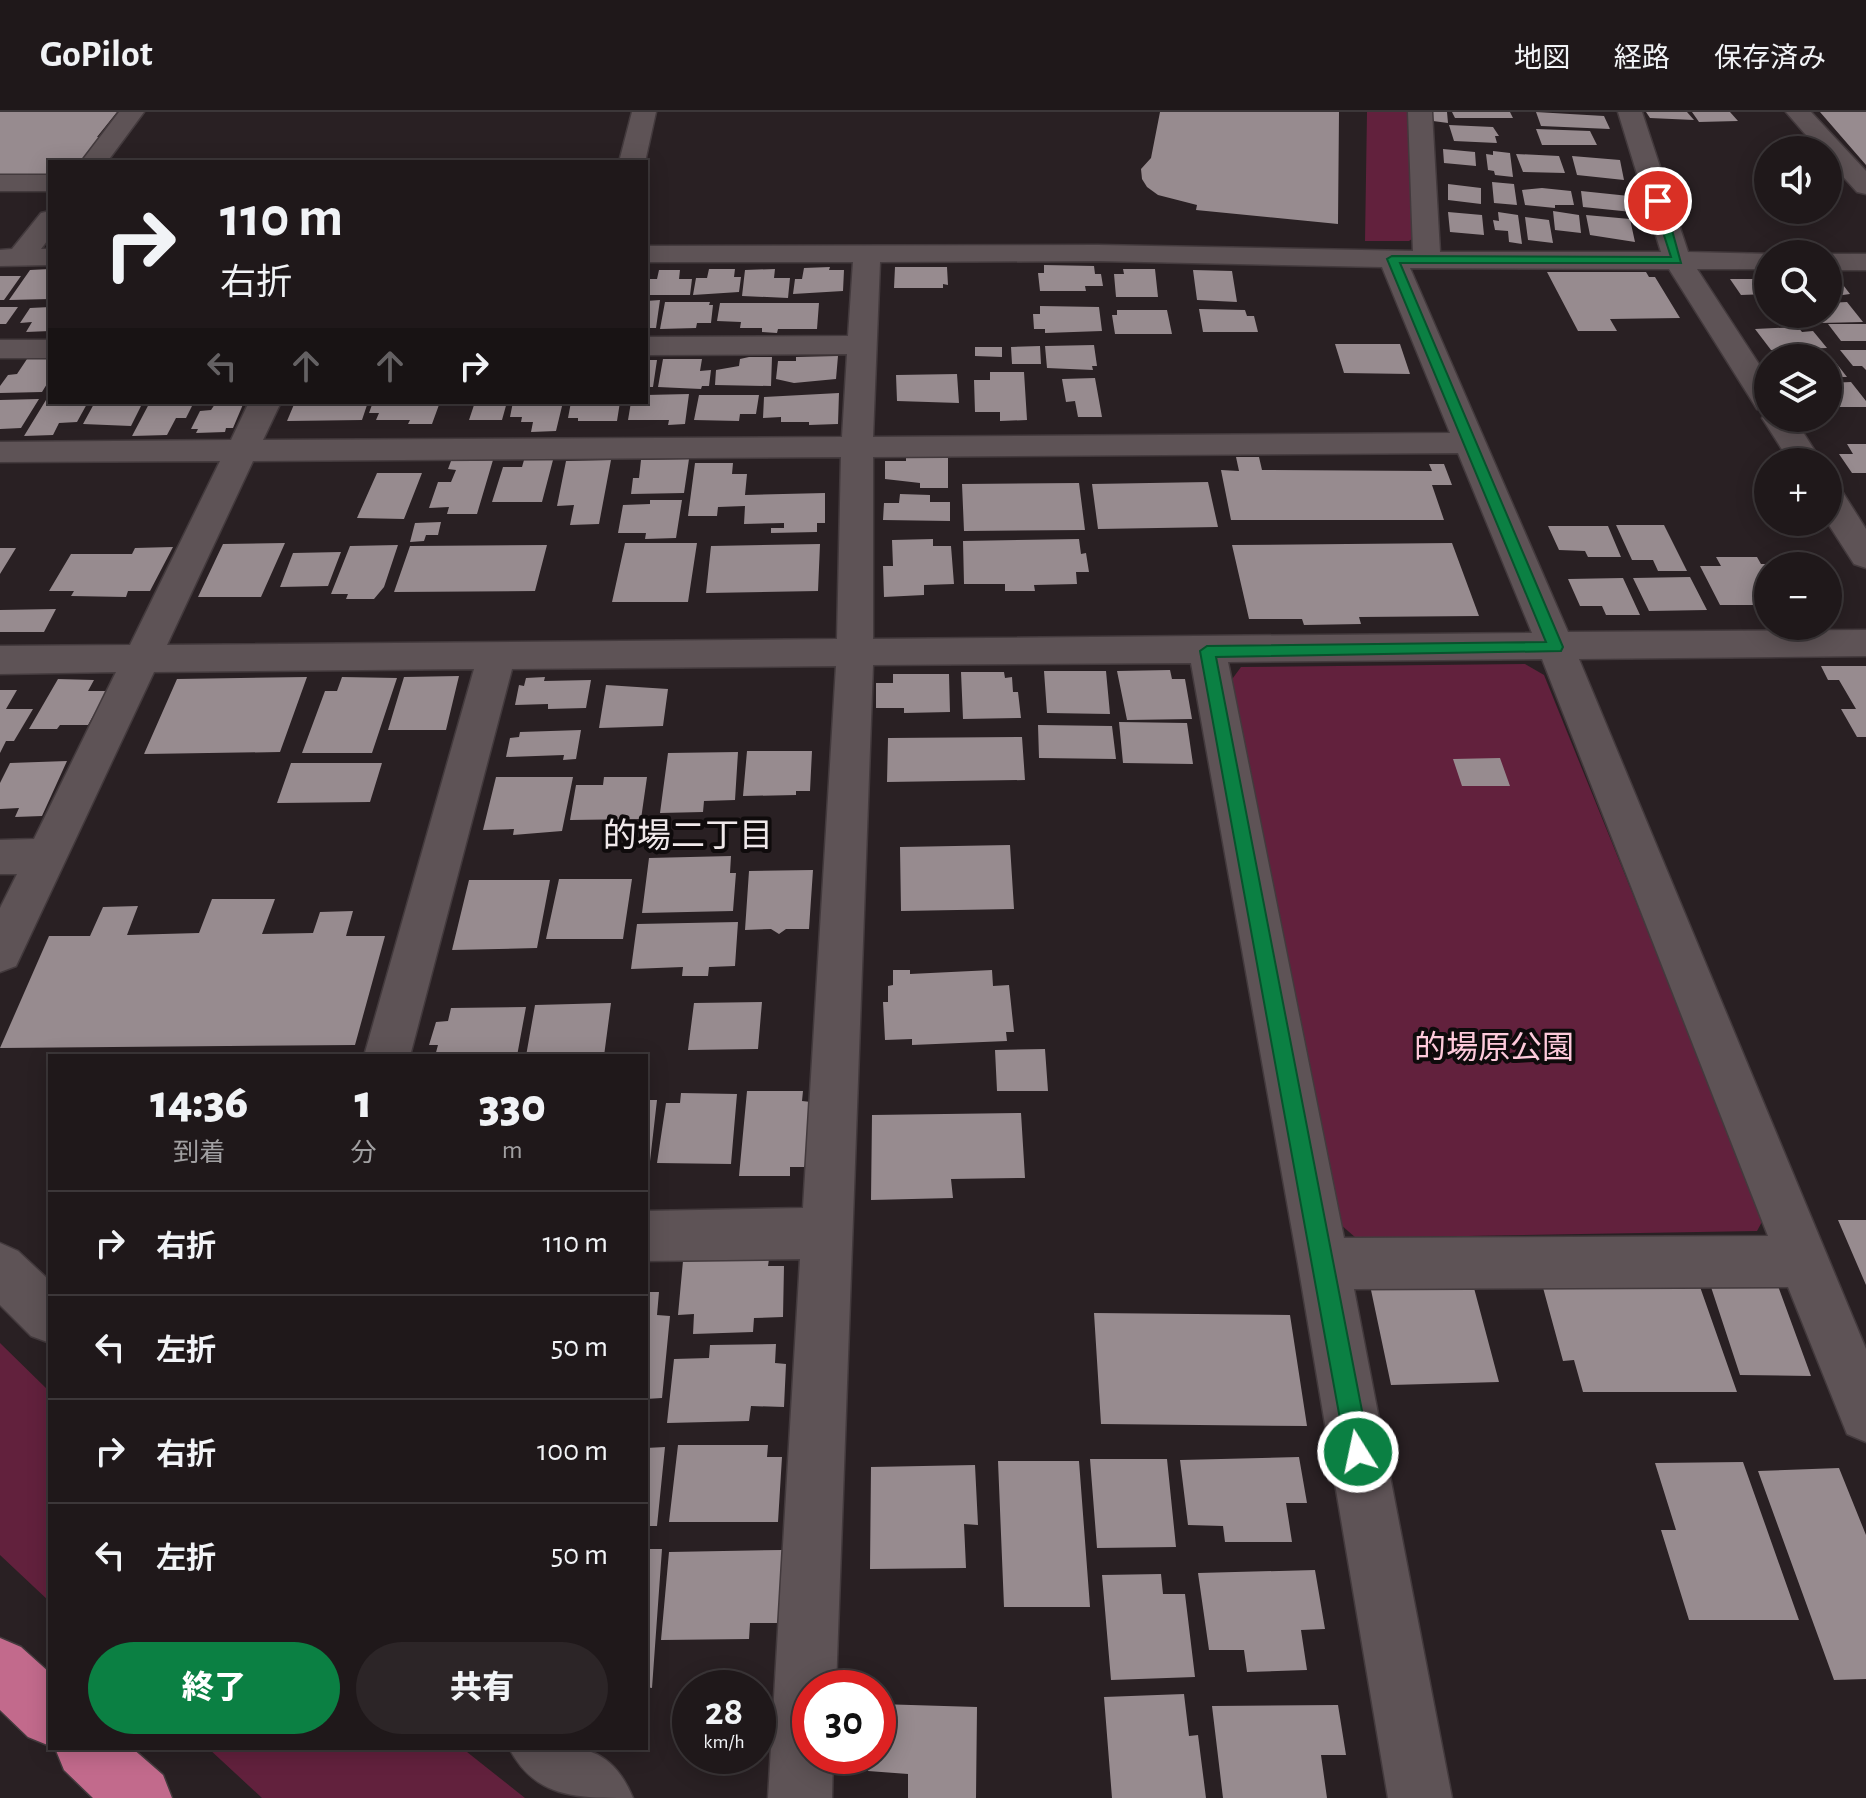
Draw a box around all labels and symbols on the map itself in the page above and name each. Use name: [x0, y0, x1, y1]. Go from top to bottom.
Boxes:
pin: [1624, 167, 1692, 235]
district label: 的場二丁目: [603, 818, 773, 854]
park label: 的場原公園: [1414, 1030, 1574, 1064]
position arrow: [1316, 1410, 1400, 1494]
speed limit sign: 30: [792, 1670, 896, 1774]

